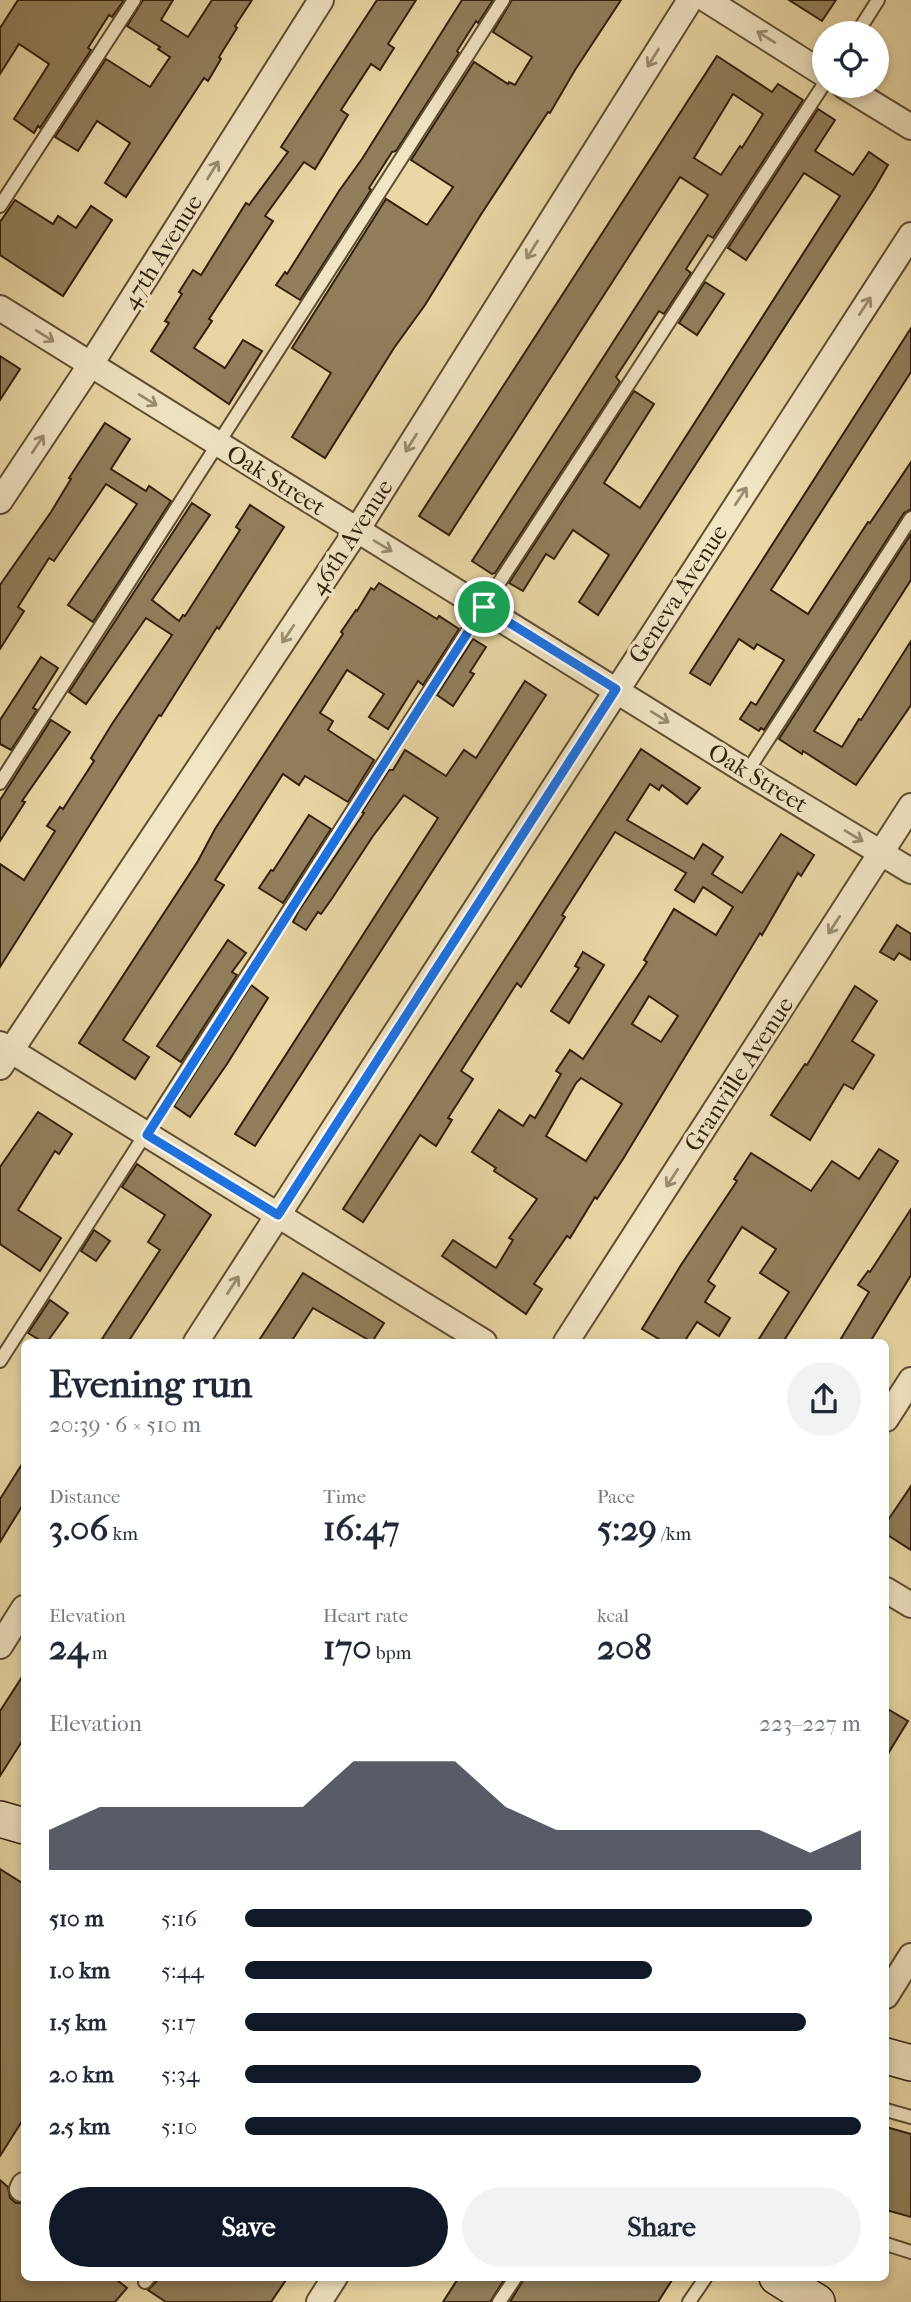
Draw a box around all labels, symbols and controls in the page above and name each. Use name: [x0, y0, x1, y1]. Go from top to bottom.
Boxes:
map controls: [812, 21, 889, 98]
button: locate: [812, 21, 889, 98]
one-way arrow: [757, 30, 777, 44]
one-way arrow: [646, 47, 660, 67]
one-way arrow: [207, 161, 221, 181]
street label: 47th Avenue: [116, 189, 208, 314]
one-way arrow: [525, 240, 539, 260]
one-way arrow: [858, 296, 872, 316]
one-way arrow: [35, 329, 55, 343]
one-way arrow: [138, 394, 158, 408]
one-way arrow: [404, 433, 419, 452]
one-way arrow: [31, 435, 45, 455]
street label: Oak Street: [222, 439, 331, 522]
street label: 46th Avenue: [303, 474, 399, 600]
one-way arrow: [734, 487, 748, 507]
street label: Geneva Avenue: [623, 519, 733, 669]
one-way arrow: [373, 539, 393, 553]
pin: [454, 577, 514, 637]
icon: arrive: [465, 588, 503, 626]
one-way arrow: [280, 624, 295, 643]
one-way arrow: [650, 710, 669, 725]
street label: Oak Street: [703, 737, 813, 819]
one-way arrow: [844, 829, 864, 843]
one-way arrow: [827, 915, 842, 934]
street label: Granville Avenue: [679, 991, 799, 1156]
one-way arrow: [664, 1168, 679, 1187]
one-way arrow: [226, 1276, 240, 1295]
text: Evening run: [49, 1362, 252, 1407]
button: share: [787, 1362, 861, 1436]
text: 20:39 · 6 × 510 m: [49, 1411, 201, 1438]
text: Distance: [49, 1486, 120, 1508]
text: Time: [323, 1486, 366, 1508]
text: Pace: [597, 1486, 635, 1508]
text: 3.06: [49, 1508, 108, 1549]
text: 16:47: [323, 1508, 399, 1549]
text: 5:29: [597, 1508, 657, 1549]
text: km: [108, 1523, 138, 1545]
text: /km: [657, 1523, 691, 1545]
text: Elevation: [49, 1605, 126, 1627]
text: Heart rate: [323, 1605, 408, 1627]
text: kcal: [597, 1605, 629, 1627]
text: 24: [49, 1627, 88, 1668]
text: 170: [323, 1627, 372, 1668]
text: 208: [597, 1627, 652, 1668]
text: m: [88, 1642, 108, 1664]
text: bpm: [372, 1642, 412, 1664]
text: Elevation: [49, 1710, 142, 1737]
text: 223–227 m: [759, 1710, 861, 1737]
text: 510 m: [49, 1905, 104, 1932]
text: 5:16: [161, 1905, 197, 1932]
text: 1.0 km: [49, 1957, 110, 1984]
text: 5:44: [161, 1957, 204, 1984]
text: 1.5 km: [49, 2009, 107, 2036]
text: 5:17: [161, 2009, 196, 2036]
text: 2.0 km: [49, 2061, 114, 2088]
text: 5:34: [161, 2061, 200, 2088]
text: 2.5 km: [49, 2113, 110, 2140]
text: 5:10: [161, 2113, 197, 2140]
button: Save: [49, 2187, 448, 2267]
button: Share: [462, 2187, 861, 2267]

